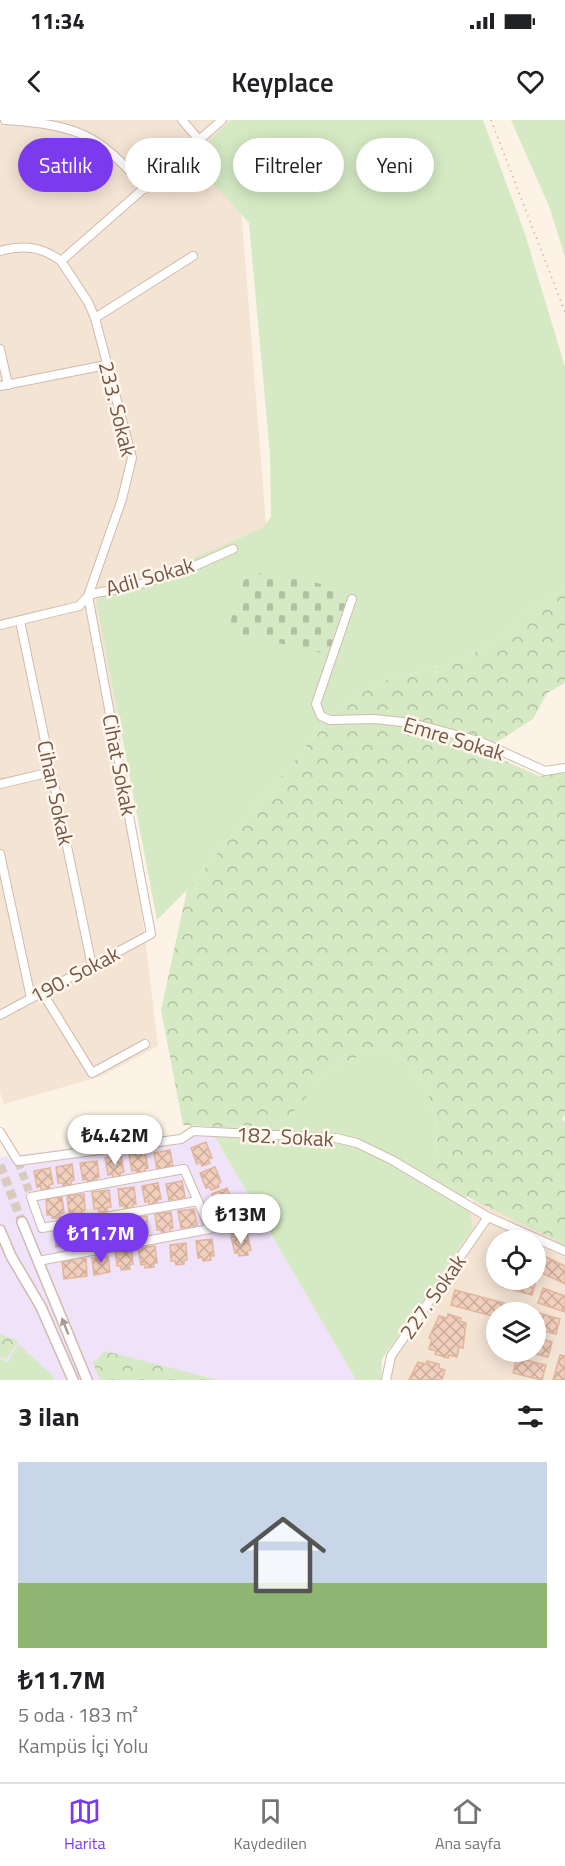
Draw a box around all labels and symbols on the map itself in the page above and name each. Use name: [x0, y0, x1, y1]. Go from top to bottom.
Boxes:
street label: 233. Sokak: [91, 358, 145, 460]
street label: Adil Sokak: [102, 548, 198, 604]
street label: Emre Sokak: [400, 707, 509, 769]
street label: Cihat Sokak: [94, 711, 146, 818]
street label: Cihan Sokak: [29, 737, 83, 848]
street label: 190. Sokak: [24, 937, 125, 1011]
pin: ₺4.42M: [66, 1115, 164, 1166]
street label: 182. Sokak: [236, 1117, 335, 1155]
pin: ₺13M: [205, 1194, 277, 1245]
pin: ₺11.7M: [52, 1213, 150, 1264]
street label: 227. Sokak: [391, 1247, 473, 1346]
one-way arrow: [60, 1317, 69, 1335]

